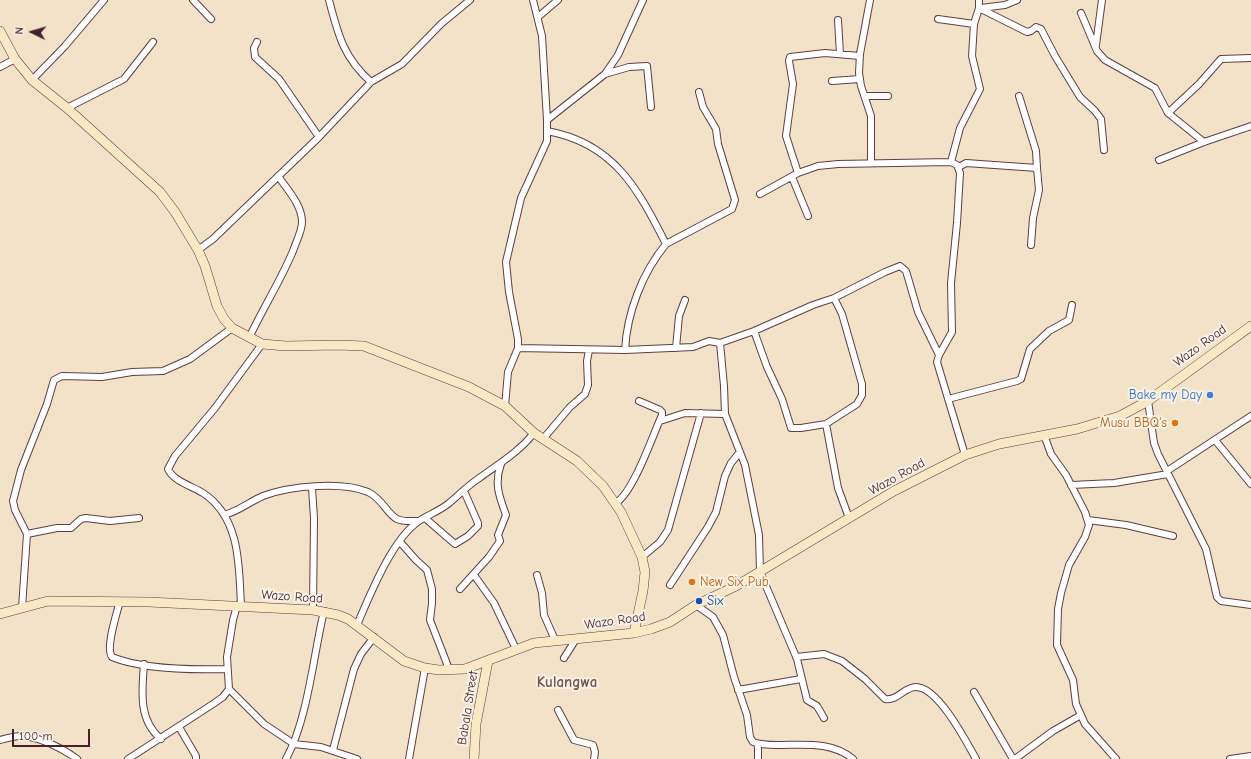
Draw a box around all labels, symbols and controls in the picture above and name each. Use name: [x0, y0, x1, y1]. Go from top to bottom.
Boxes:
north arrow: [12, 12, 52, 52]
text: N: [13, 27, 26, 35]
street label: Wazo Road: [1170, 322, 1230, 370]
place label: Bake my Day: [1129, 387, 1202, 403]
marker: Bake my Day: [1205, 390, 1215, 400]
place label: Musu BBQ's: [1100, 415, 1167, 431]
marker: Musu BBQ's: [1170, 418, 1180, 428]
street label: Wazo Road: [866, 455, 928, 499]
place label: New Six Pub: [700, 574, 769, 590]
marker: New Six Pub: [687, 577, 697, 587]
street label: Wazo Road: [261, 587, 323, 607]
place label: Six: [707, 593, 723, 609]
marker: Six: [694, 596, 704, 606]
street label: Wazo Road: [583, 609, 647, 633]
street label: Babala Street: [454, 670, 482, 746]
district label: Kulangwa: [537, 674, 597, 692]
scale bar: [14, 721, 92, 747]
text: 100 m: [19, 729, 52, 743]

